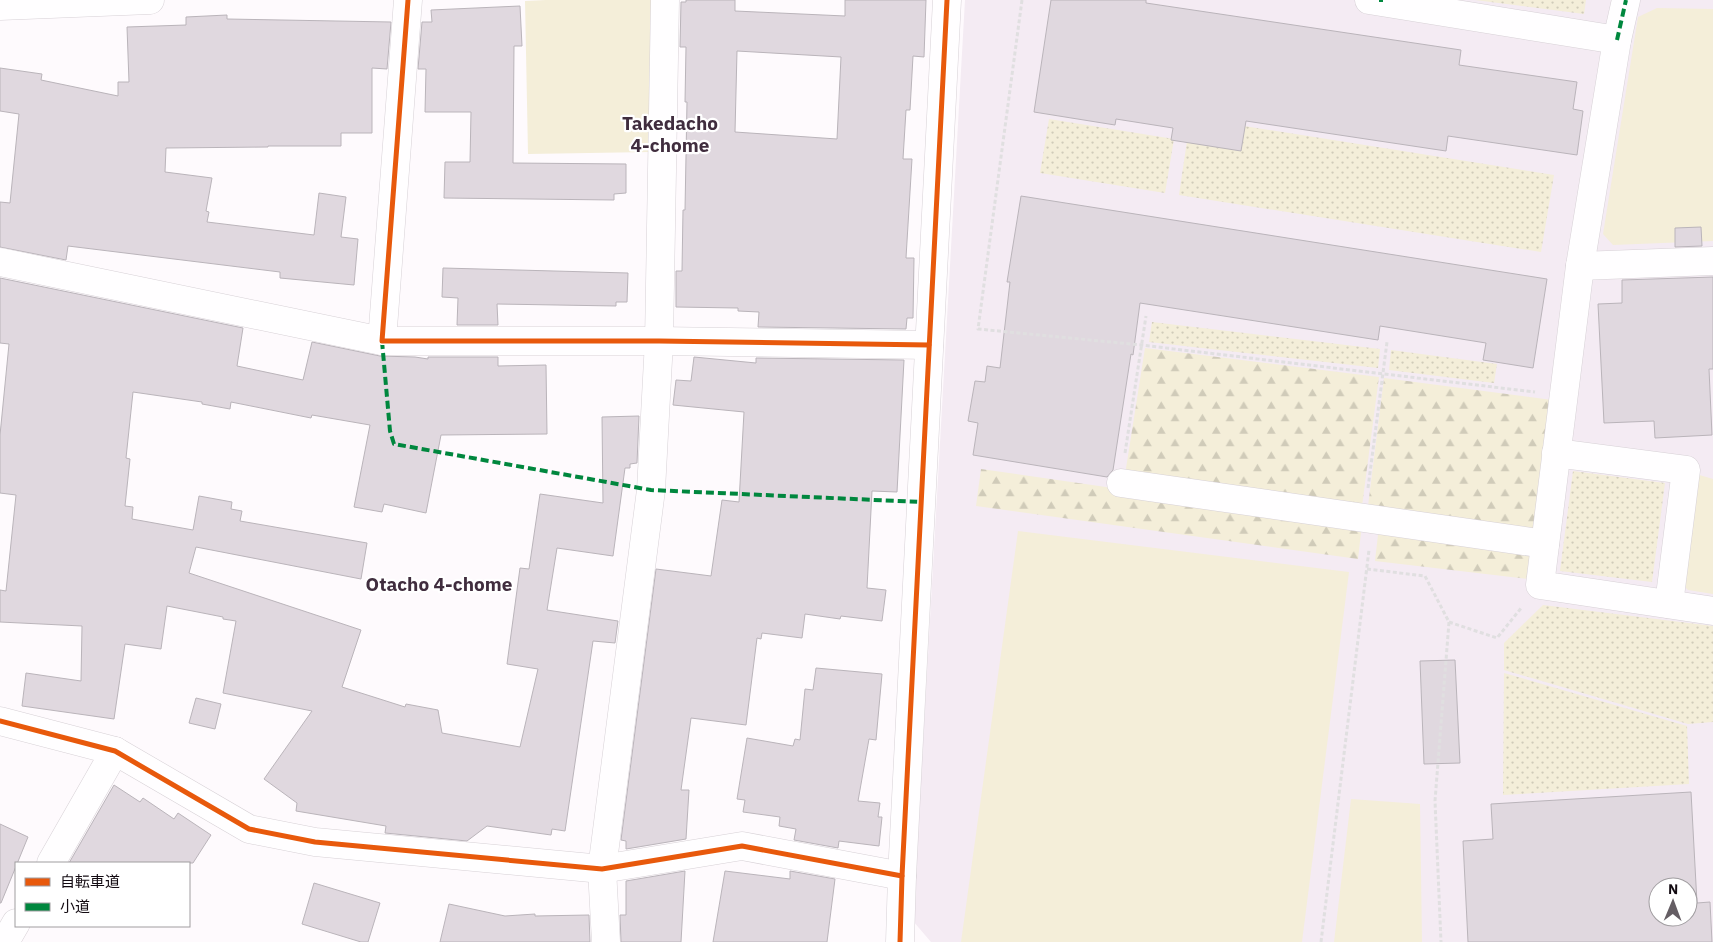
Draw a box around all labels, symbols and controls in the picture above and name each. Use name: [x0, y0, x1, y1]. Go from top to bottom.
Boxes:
district label: Takedacho 4-chome: [622, 111, 718, 157]
district label: Otacho 4-chome: [366, 572, 512, 596]
legend: [15, 862, 190, 927]
text: 自転車道: [60, 872, 120, 891]
north arrow: [1648, 877, 1698, 927]
text: N: [1668, 880, 1678, 898]
text: 小道: [60, 897, 90, 916]

